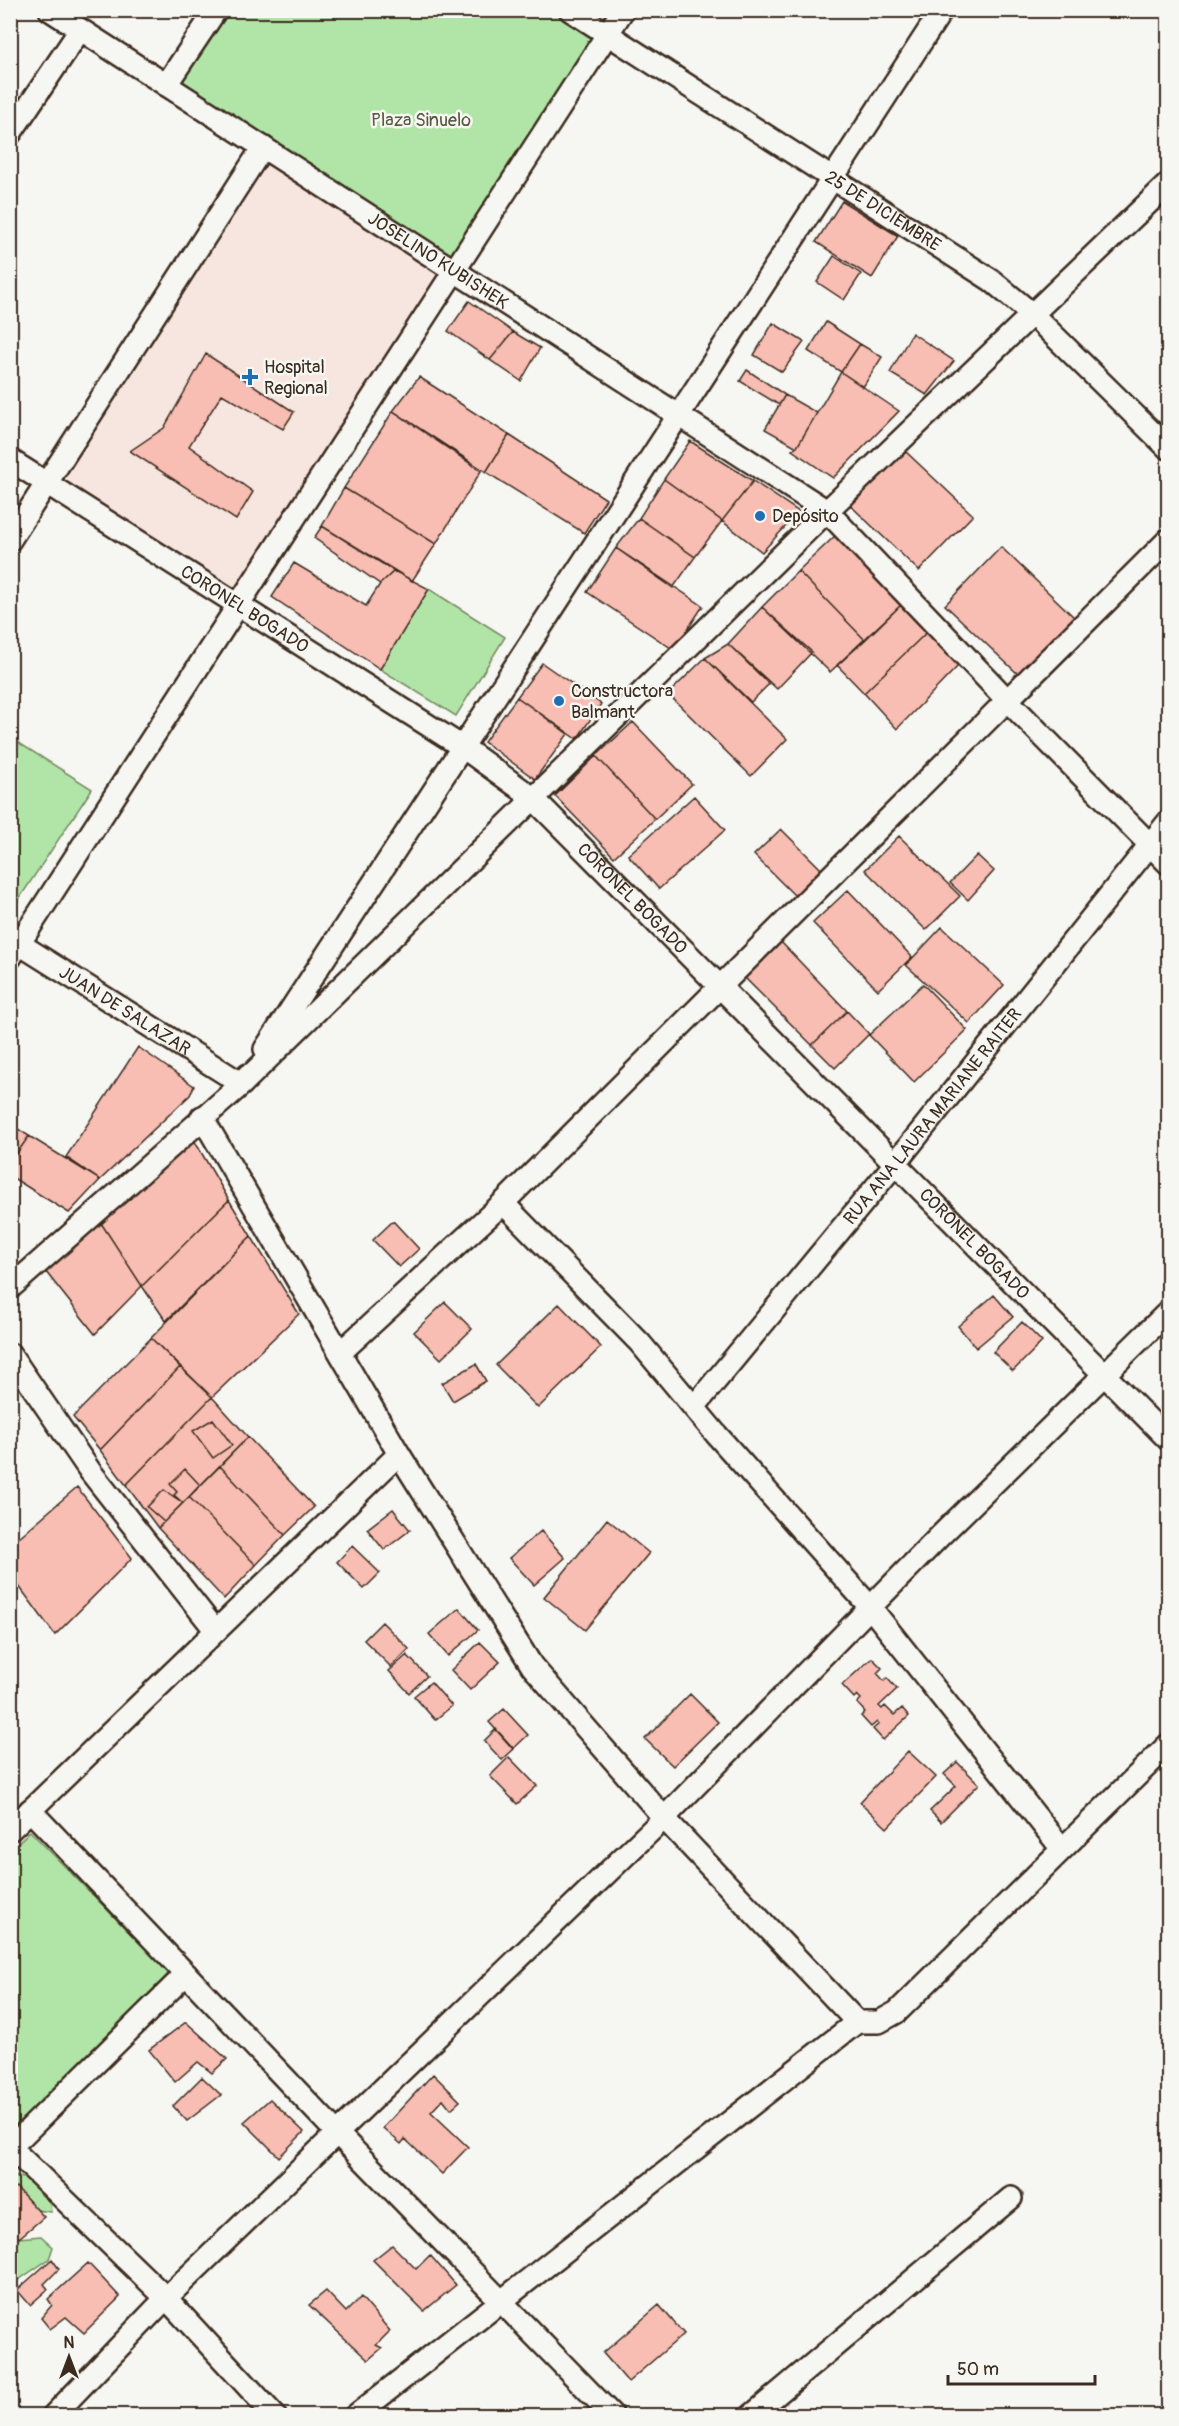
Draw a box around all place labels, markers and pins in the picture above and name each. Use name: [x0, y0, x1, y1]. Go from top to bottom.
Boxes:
place label: Hospital Regional: [264, 356, 328, 400]
marker: Hospital Regional: [241, 368, 259, 386]
place label: Depósito: [772, 505, 839, 528]
marker: Depósito: [753, 509, 767, 523]
place label: Constructora Balmant: [571, 680, 673, 724]
marker: Constructora Balmant: [552, 694, 566, 708]

